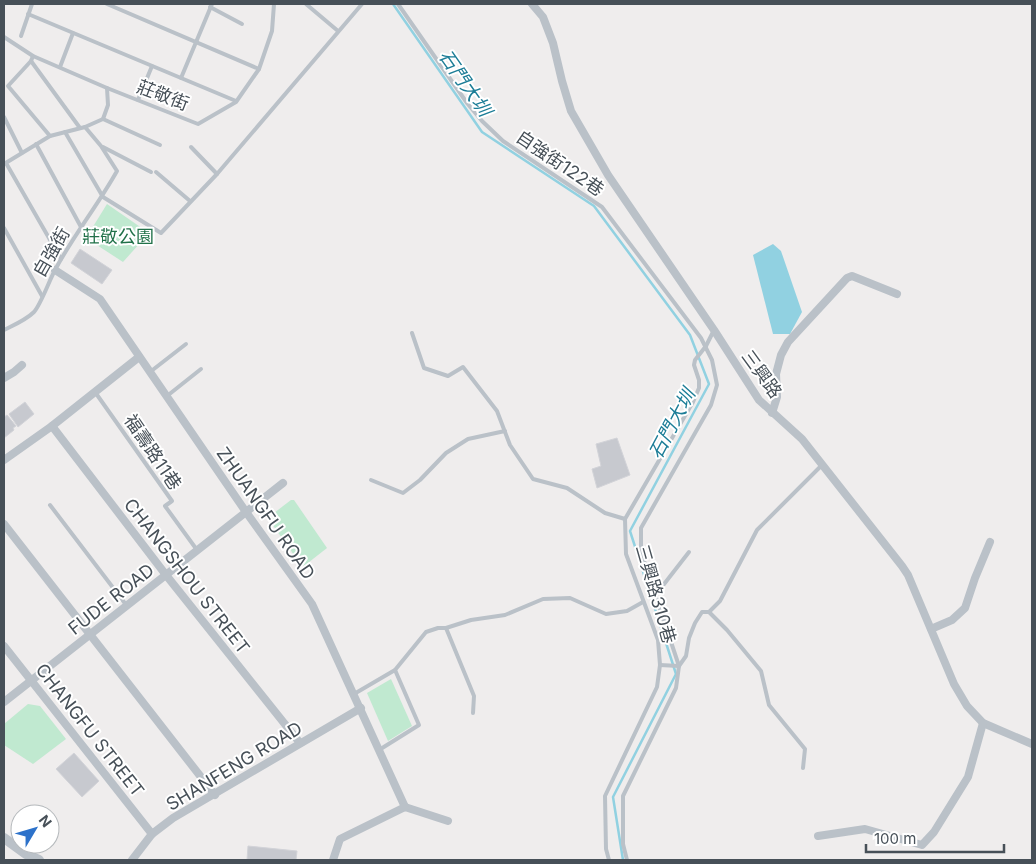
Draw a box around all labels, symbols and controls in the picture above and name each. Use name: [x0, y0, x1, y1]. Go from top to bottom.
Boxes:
water label: 石門大圳: [434, 45, 498, 123]
street label: 莊敬街: [134, 76, 192, 114]
street label: 自強街122巷: [512, 126, 608, 200]
street label: 自強街: [28, 223, 74, 281]
park label: 莊敬公園: [82, 226, 154, 247]
street label: 三興路: [738, 346, 786, 402]
water label: 石門大圳: [644, 382, 701, 463]
street label: 福壽路11巷: [120, 410, 186, 494]
street label: ZHUANGFU ROAD: [213, 443, 319, 583]
street label: CHANGSHOU STREET: [120, 494, 254, 658]
street label: 三興路310巷: [632, 542, 680, 646]
street label: FUDE ROAD: [64, 559, 158, 639]
street label: CHANGFU STREET: [32, 659, 148, 801]
street label: SHANFENG ROAD: [162, 717, 306, 815]
north arrow: [10, 804, 60, 854]
text: N: [36, 811, 56, 830]
scale bar: [866, 822, 1004, 854]
text: 100 m: [874, 829, 916, 848]

